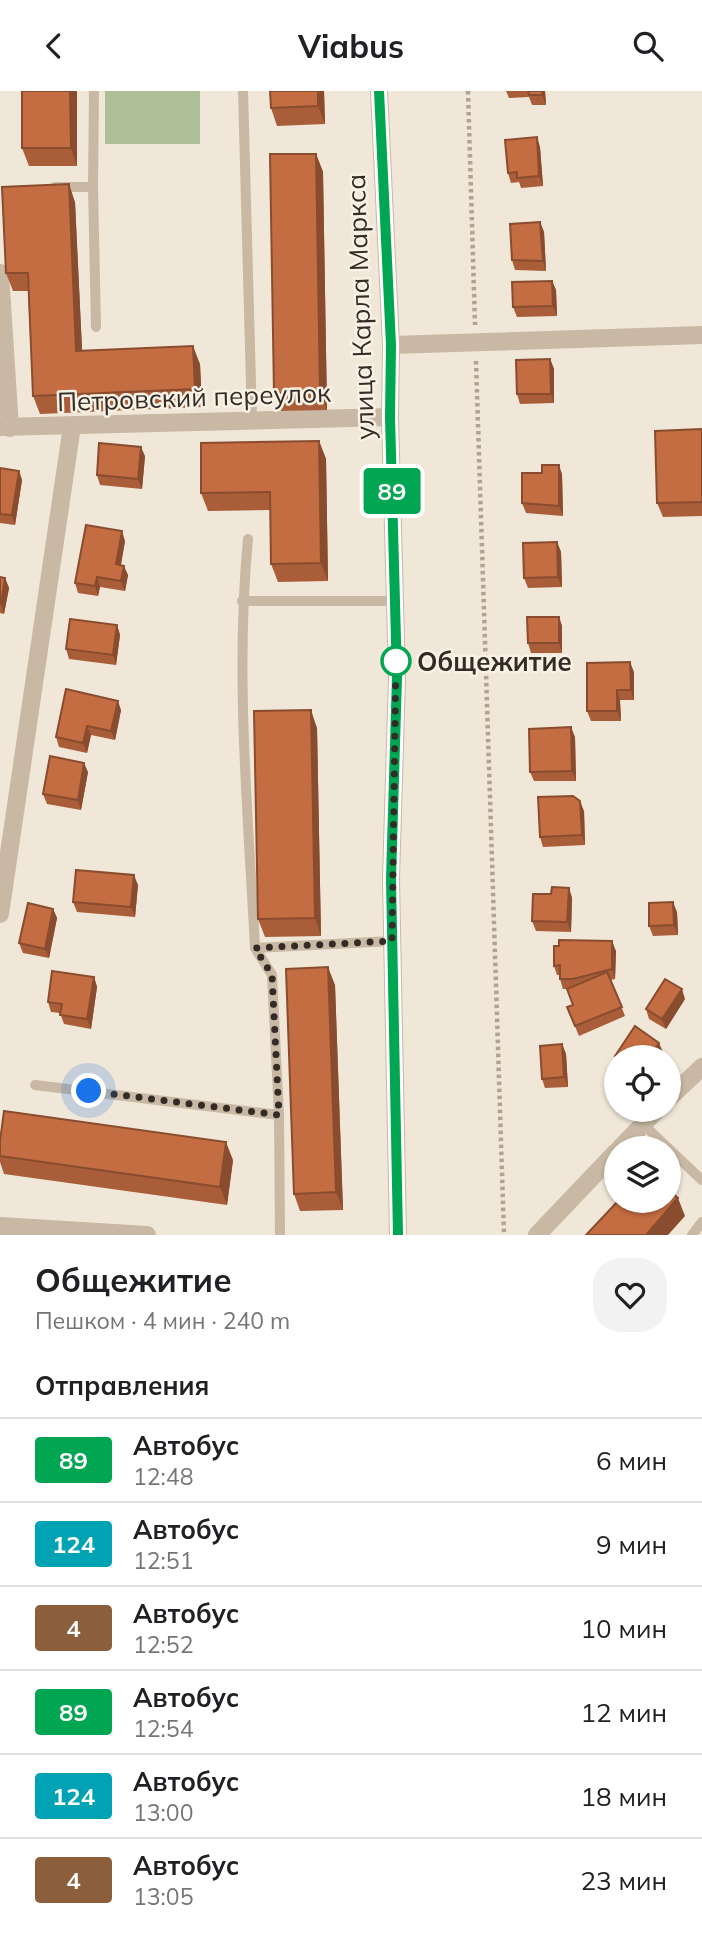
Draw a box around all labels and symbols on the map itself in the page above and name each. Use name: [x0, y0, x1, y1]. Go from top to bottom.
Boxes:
street label: улица Карла Маркса: [339, 173, 381, 441]
street label: Петровский переулок: [56, 376, 332, 418]
line badge: 89: [360, 468, 424, 514]
place label: Общежитие: [417, 645, 572, 678]
marker: Общежитие: [381, 646, 411, 676]
your location: [71, 1073, 106, 1108]

